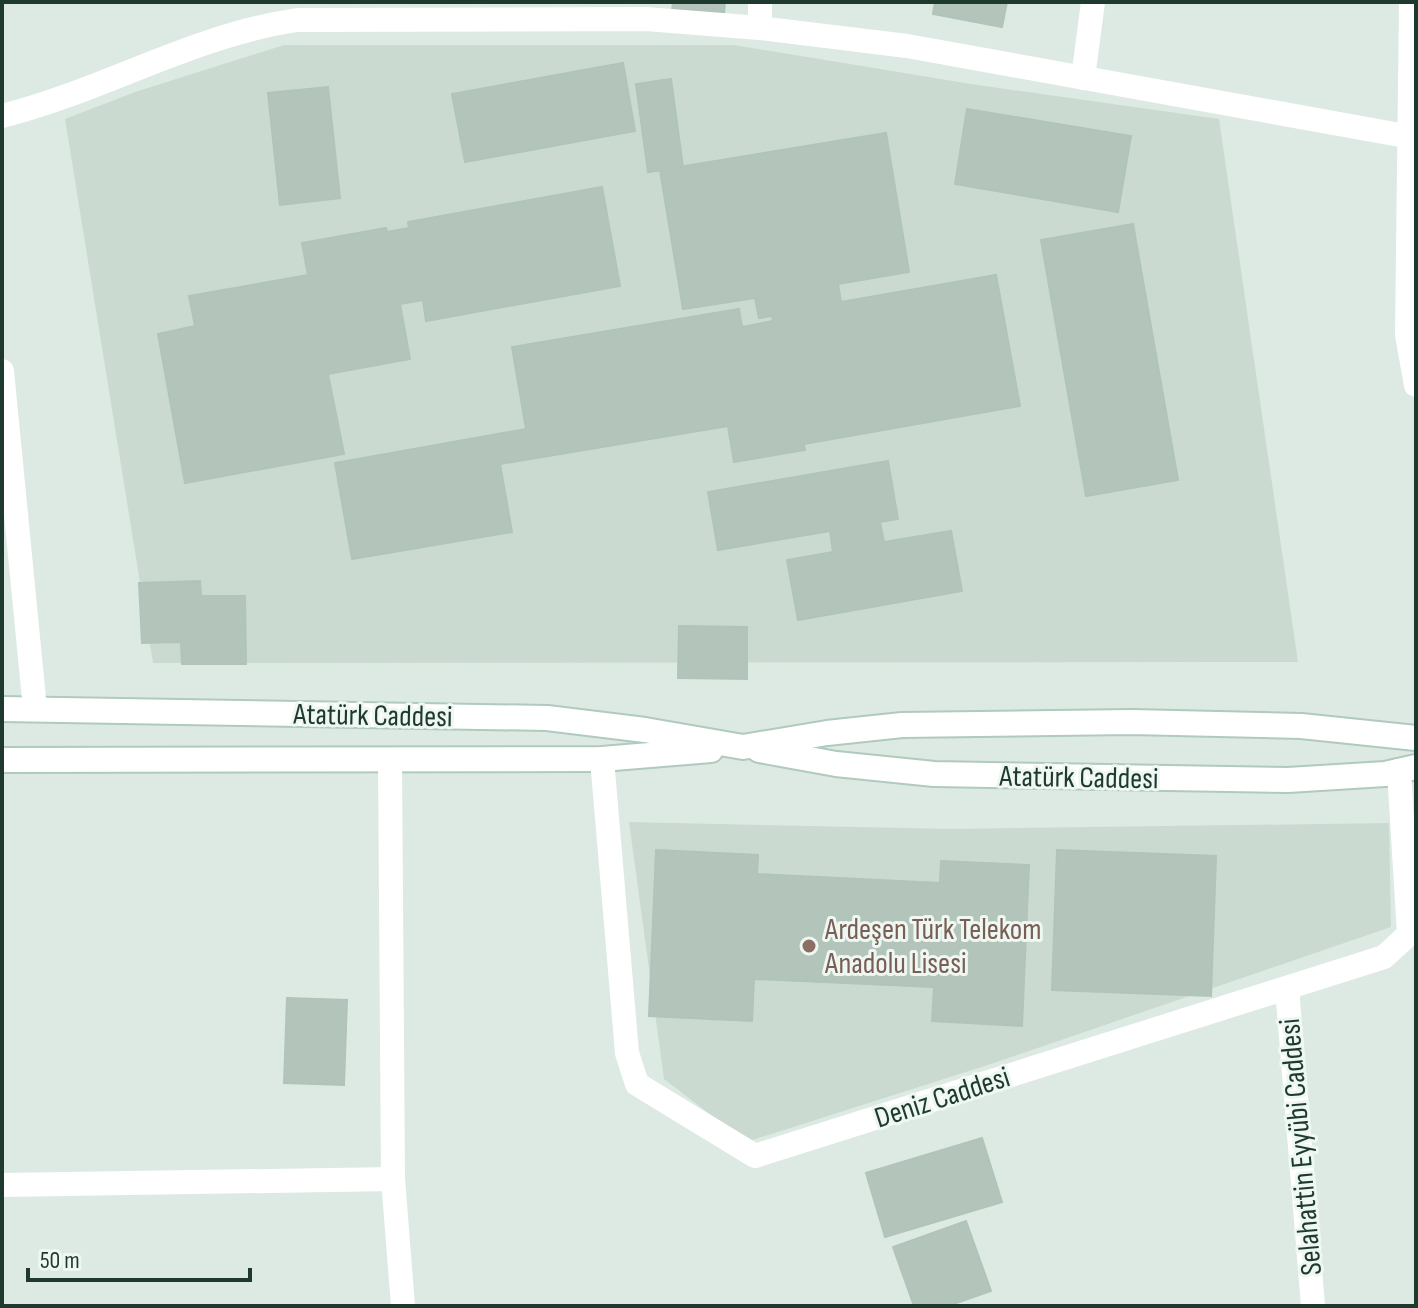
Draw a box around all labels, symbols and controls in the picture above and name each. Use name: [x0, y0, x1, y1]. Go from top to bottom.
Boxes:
street label: Atatürk Caddesi: [292, 697, 453, 735]
street label: Atatürk Caddesi: [998, 759, 1159, 797]
place label: Ardeşen Türk Telekom Anadolu Lisesi: [824, 912, 1042, 982]
marker: Ardeşen Türk Telekom Anadolu Lisesi: [800, 937, 818, 955]
street label: Selahattin Eyyübi Caddesi: [1272, 1017, 1330, 1277]
street label: Deniz Caddesi: [870, 1059, 1014, 1137]
scale bar: [28, 1232, 250, 1282]
text: 50 m: [40, 1246, 80, 1275]

